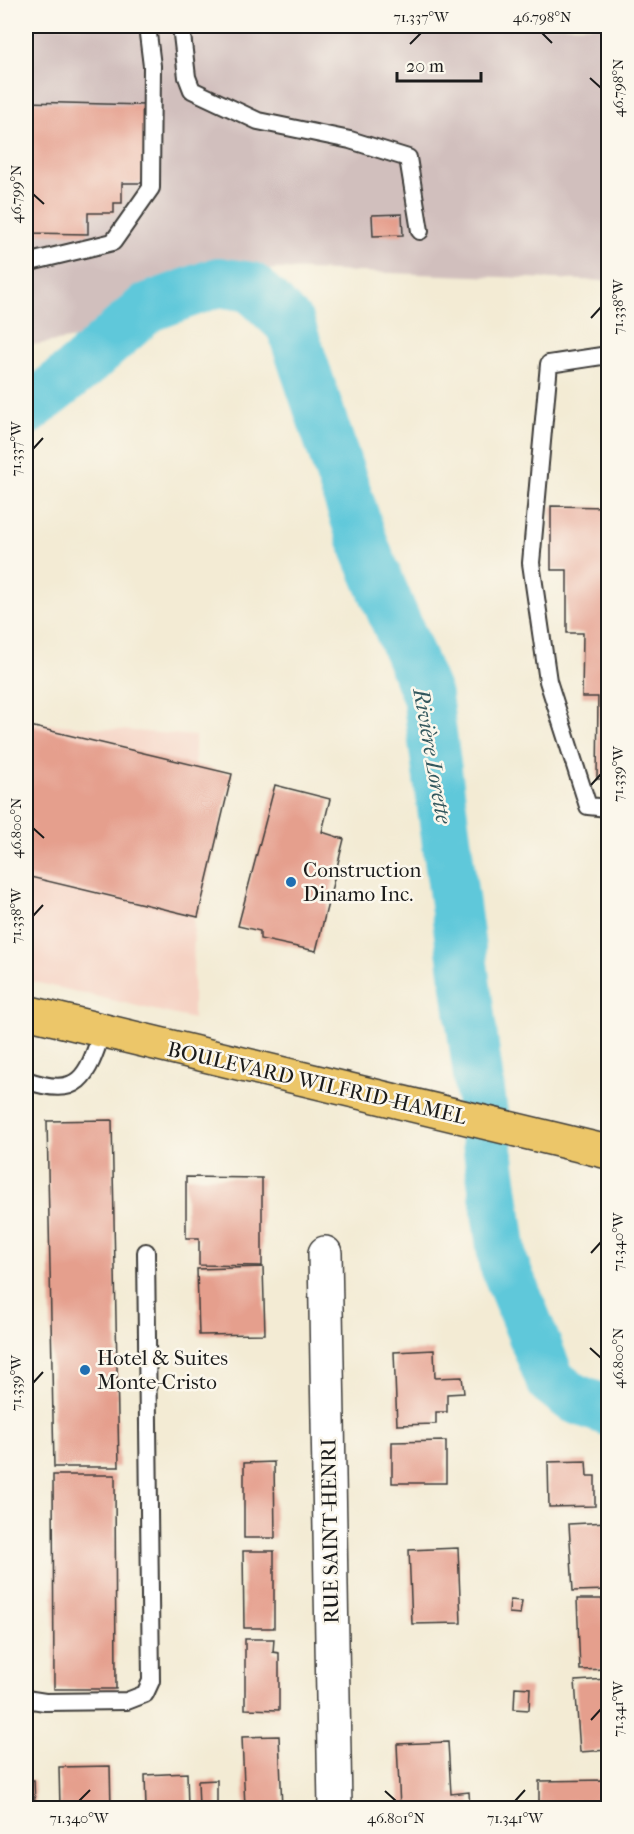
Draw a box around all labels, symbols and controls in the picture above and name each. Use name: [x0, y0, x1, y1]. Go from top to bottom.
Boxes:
text: 71.337°W: [393, 8, 450, 26]
text: 46.798°N: [513, 8, 572, 26]
scale bar: [397, 45, 481, 83]
text: 20 m: [406, 56, 444, 77]
text: 46.798°N: [609, 58, 627, 117]
text: 46.799°N: [7, 164, 25, 223]
text: 71.338°W: [609, 278, 627, 335]
text: 71.337°W: [7, 420, 25, 477]
water label: Rivière Lorette: [407, 685, 457, 827]
text: 71.339°W: [609, 745, 627, 802]
text: 46.800°N: [7, 797, 25, 858]
place label: Construction Dinamo Inc.: [303, 858, 421, 906]
marker: Construction Dinamo Inc.: [284, 875, 298, 889]
text: 71.338°W: [7, 887, 25, 944]
street label: BOULEVARD WILFRID-HAMEL: [165, 1037, 469, 1129]
text: 71.340°W: [609, 1211, 627, 1271]
text: 46.800°N: [609, 1327, 627, 1388]
place label: Hotel & Suites Monte-Cristo: [97, 1346, 228, 1394]
text: 71.339°W: [7, 1354, 25, 1411]
marker: Hotel & Suites Monte-Cristo: [78, 1363, 92, 1377]
street label: RUE SAINT-HENRI: [316, 1438, 344, 1624]
text: 71.341°W: [609, 1680, 627, 1737]
text: 71.340°W: [50, 1809, 110, 1827]
text: 46.801°N: [367, 1809, 426, 1827]
text: 71.341°W: [487, 1809, 544, 1827]

